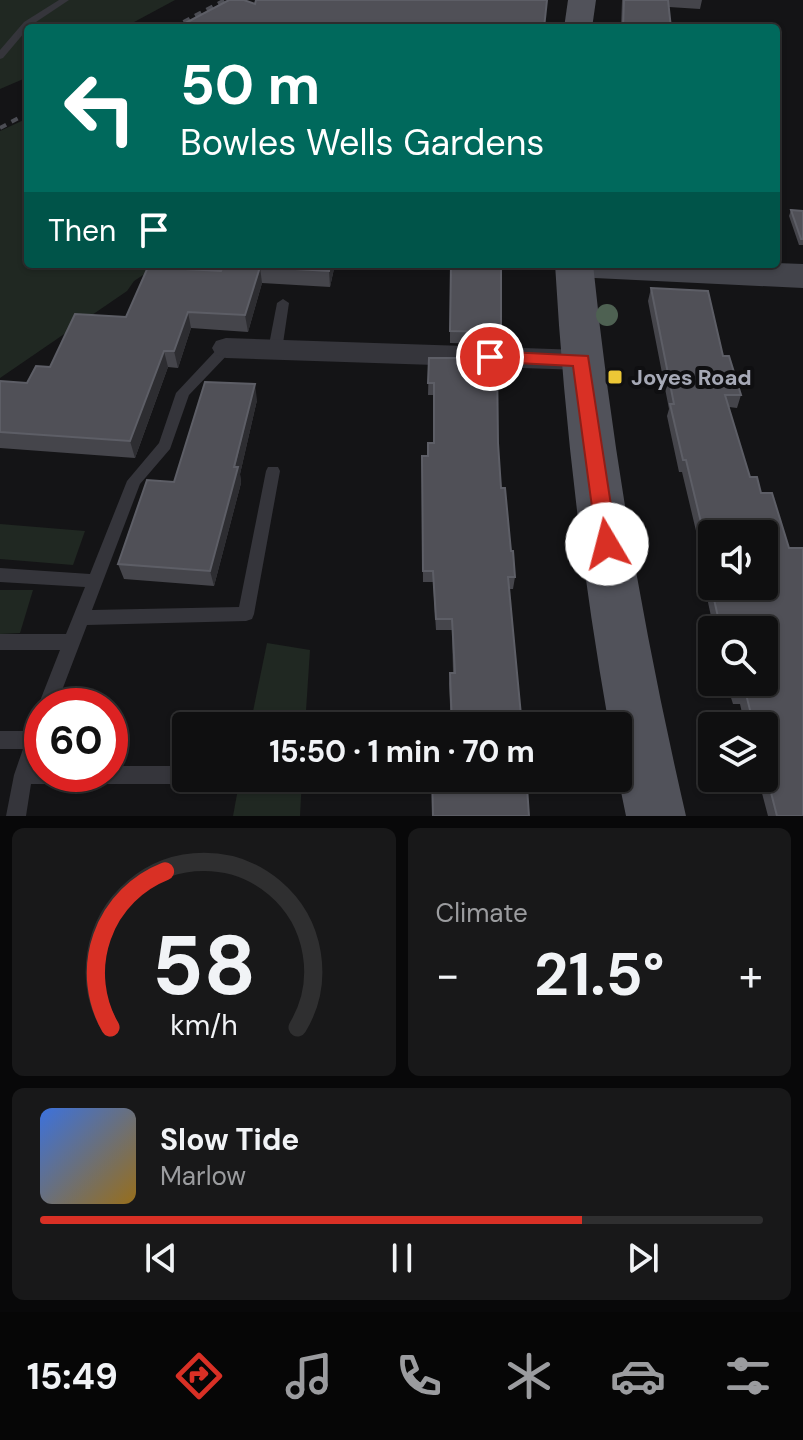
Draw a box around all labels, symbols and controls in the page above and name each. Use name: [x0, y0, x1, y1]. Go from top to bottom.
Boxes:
text: 50 m: [180, 48, 320, 121]
icon: left: [48, 56, 152, 160]
text: Bowles Wells Gardens: [180, 119, 544, 166]
icon: arrive: [132, 208, 176, 252]
text: Then: [48, 211, 116, 250]
pin: [456, 323, 524, 391]
icon: arrive: [468, 335, 512, 379]
place label: Joyes Road: [631, 363, 752, 392]
marker: Joyes Road: [606, 368, 624, 386]
position arrow: [565, 502, 649, 586]
map controls: [698, 520, 778, 792]
button: sound: [698, 520, 778, 600]
button: search: [698, 616, 778, 696]
speed limit sign: 60: [24, 688, 128, 792]
button: layers: [698, 712, 778, 792]
text: 15:50 · 1 min · 70 m: [269, 732, 535, 771]
text: Climate: [436, 896, 528, 930]
text: 58: [152, 911, 256, 1020]
text: 21.5°: [534, 935, 665, 1014]
text: −: [436, 946, 460, 1004]
text: +: [739, 946, 763, 1004]
text: km/h: [170, 1007, 238, 1044]
text: Slow Tide: [160, 1120, 299, 1159]
text: Marlow: [160, 1159, 246, 1193]
icon: previous: [139, 1236, 183, 1280]
icon: pause: [380, 1236, 424, 1280]
icon: next: [621, 1236, 665, 1280]
icon: directions: [171, 1348, 227, 1404]
icon: music: [281, 1348, 337, 1404]
icon: phone: [391, 1348, 447, 1404]
icon: climate: [501, 1348, 557, 1404]
icon: car: [610, 1348, 666, 1404]
icon: filters: [720, 1348, 776, 1404]
text: 15:49: [27, 1353, 118, 1400]

